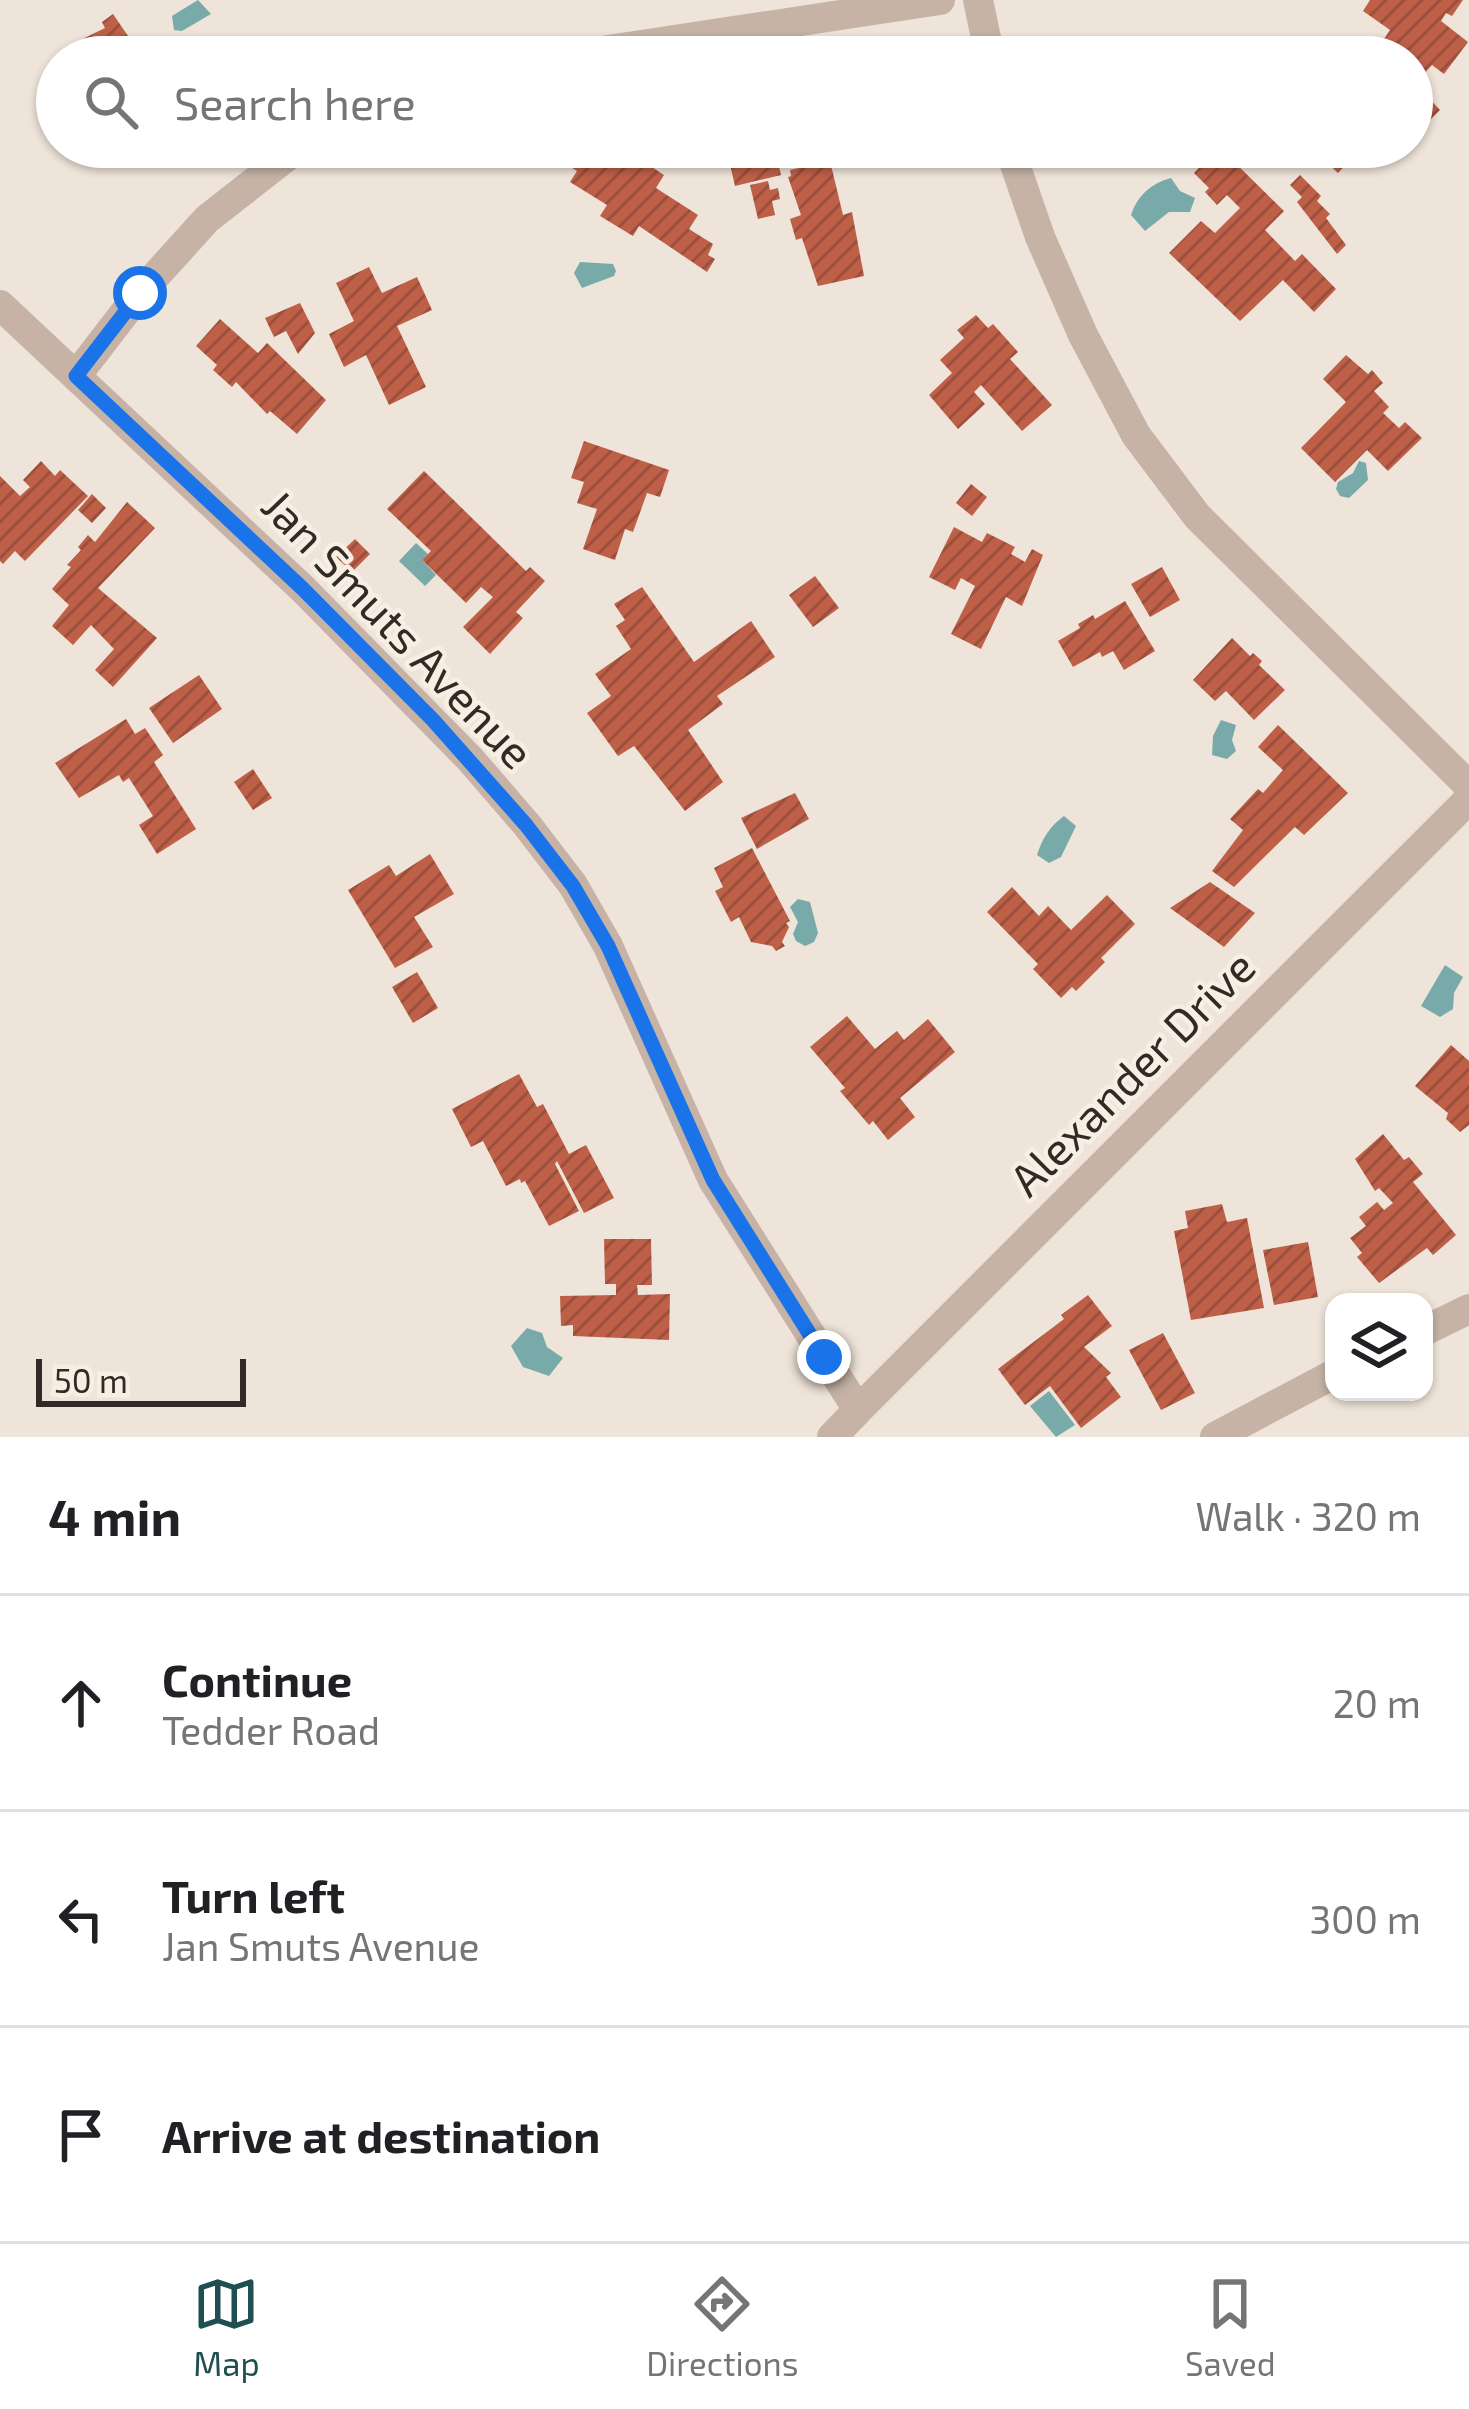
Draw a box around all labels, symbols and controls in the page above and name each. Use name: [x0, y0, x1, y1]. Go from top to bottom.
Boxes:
search box: [36, 36, 1433, 168]
icon: search: [78, 69, 144, 135]
text: Search here: [174, 75, 416, 129]
route start: [113, 266, 167, 320]
street label: Jan Smuts Avenue: [252, 478, 546, 778]
street label: Alexander Drive: [997, 938, 1265, 1206]
map controls: [1325, 1293, 1433, 1401]
button: layers: [1325, 1293, 1433, 1401]
route end: [797, 1330, 851, 1384]
scale bar: [36, 1353, 246, 1406]
text: 50 m: [54, 1360, 128, 1400]
text: 4 min: [48, 1485, 181, 1546]
text: Walk · 320 m: [1195, 1492, 1421, 1539]
text: Continue: [162, 1652, 352, 1706]
icon: ahead: [48, 1670, 114, 1736]
text: 20 m: [1333, 1679, 1421, 1726]
text: Tedder Road: [162, 1706, 380, 1753]
text: Turn left: [162, 1868, 345, 1922]
icon: left: [48, 1886, 114, 1952]
text: 300 m: [1309, 1895, 1421, 1942]
text: Jan Smuts Avenue: [162, 1922, 479, 1969]
icon: arrive: [48, 2102, 114, 2168]
text: Arrive at destination: [162, 2108, 600, 2162]
tab: Map: [193, 2271, 260, 2383]
tab: Directions: [646, 2271, 798, 2383]
tab: Saved: [1185, 2271, 1276, 2383]

